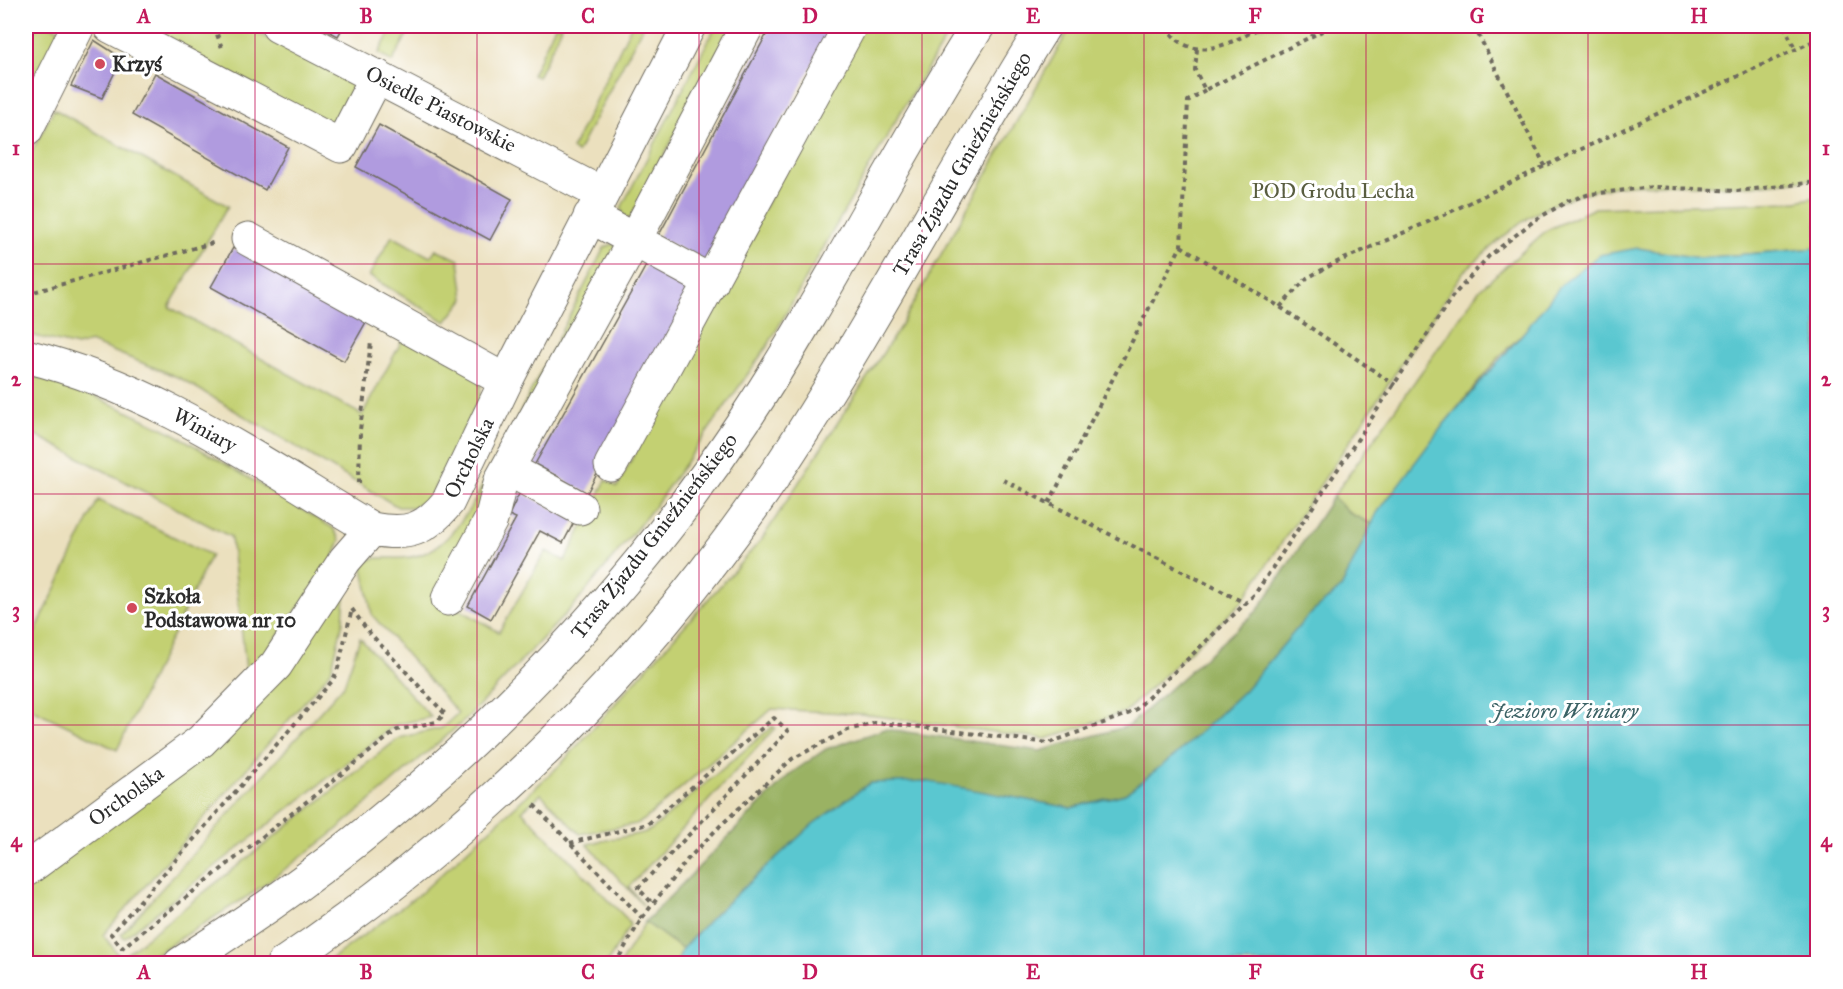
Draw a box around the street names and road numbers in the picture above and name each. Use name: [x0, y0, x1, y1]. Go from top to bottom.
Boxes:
street label: Trasa Zjazdu Gnieźnieńskiego: [887, 47, 1037, 281]
street label: Osiedle Piastowskie: [361, 60, 521, 158]
street label: Winiary: [168, 402, 243, 459]
street label: Orcholska: [438, 413, 500, 503]
street label: Trasa Zjazdu Gnieźnieńskiego: [565, 427, 743, 644]
street label: Orcholska: [83, 760, 169, 832]

